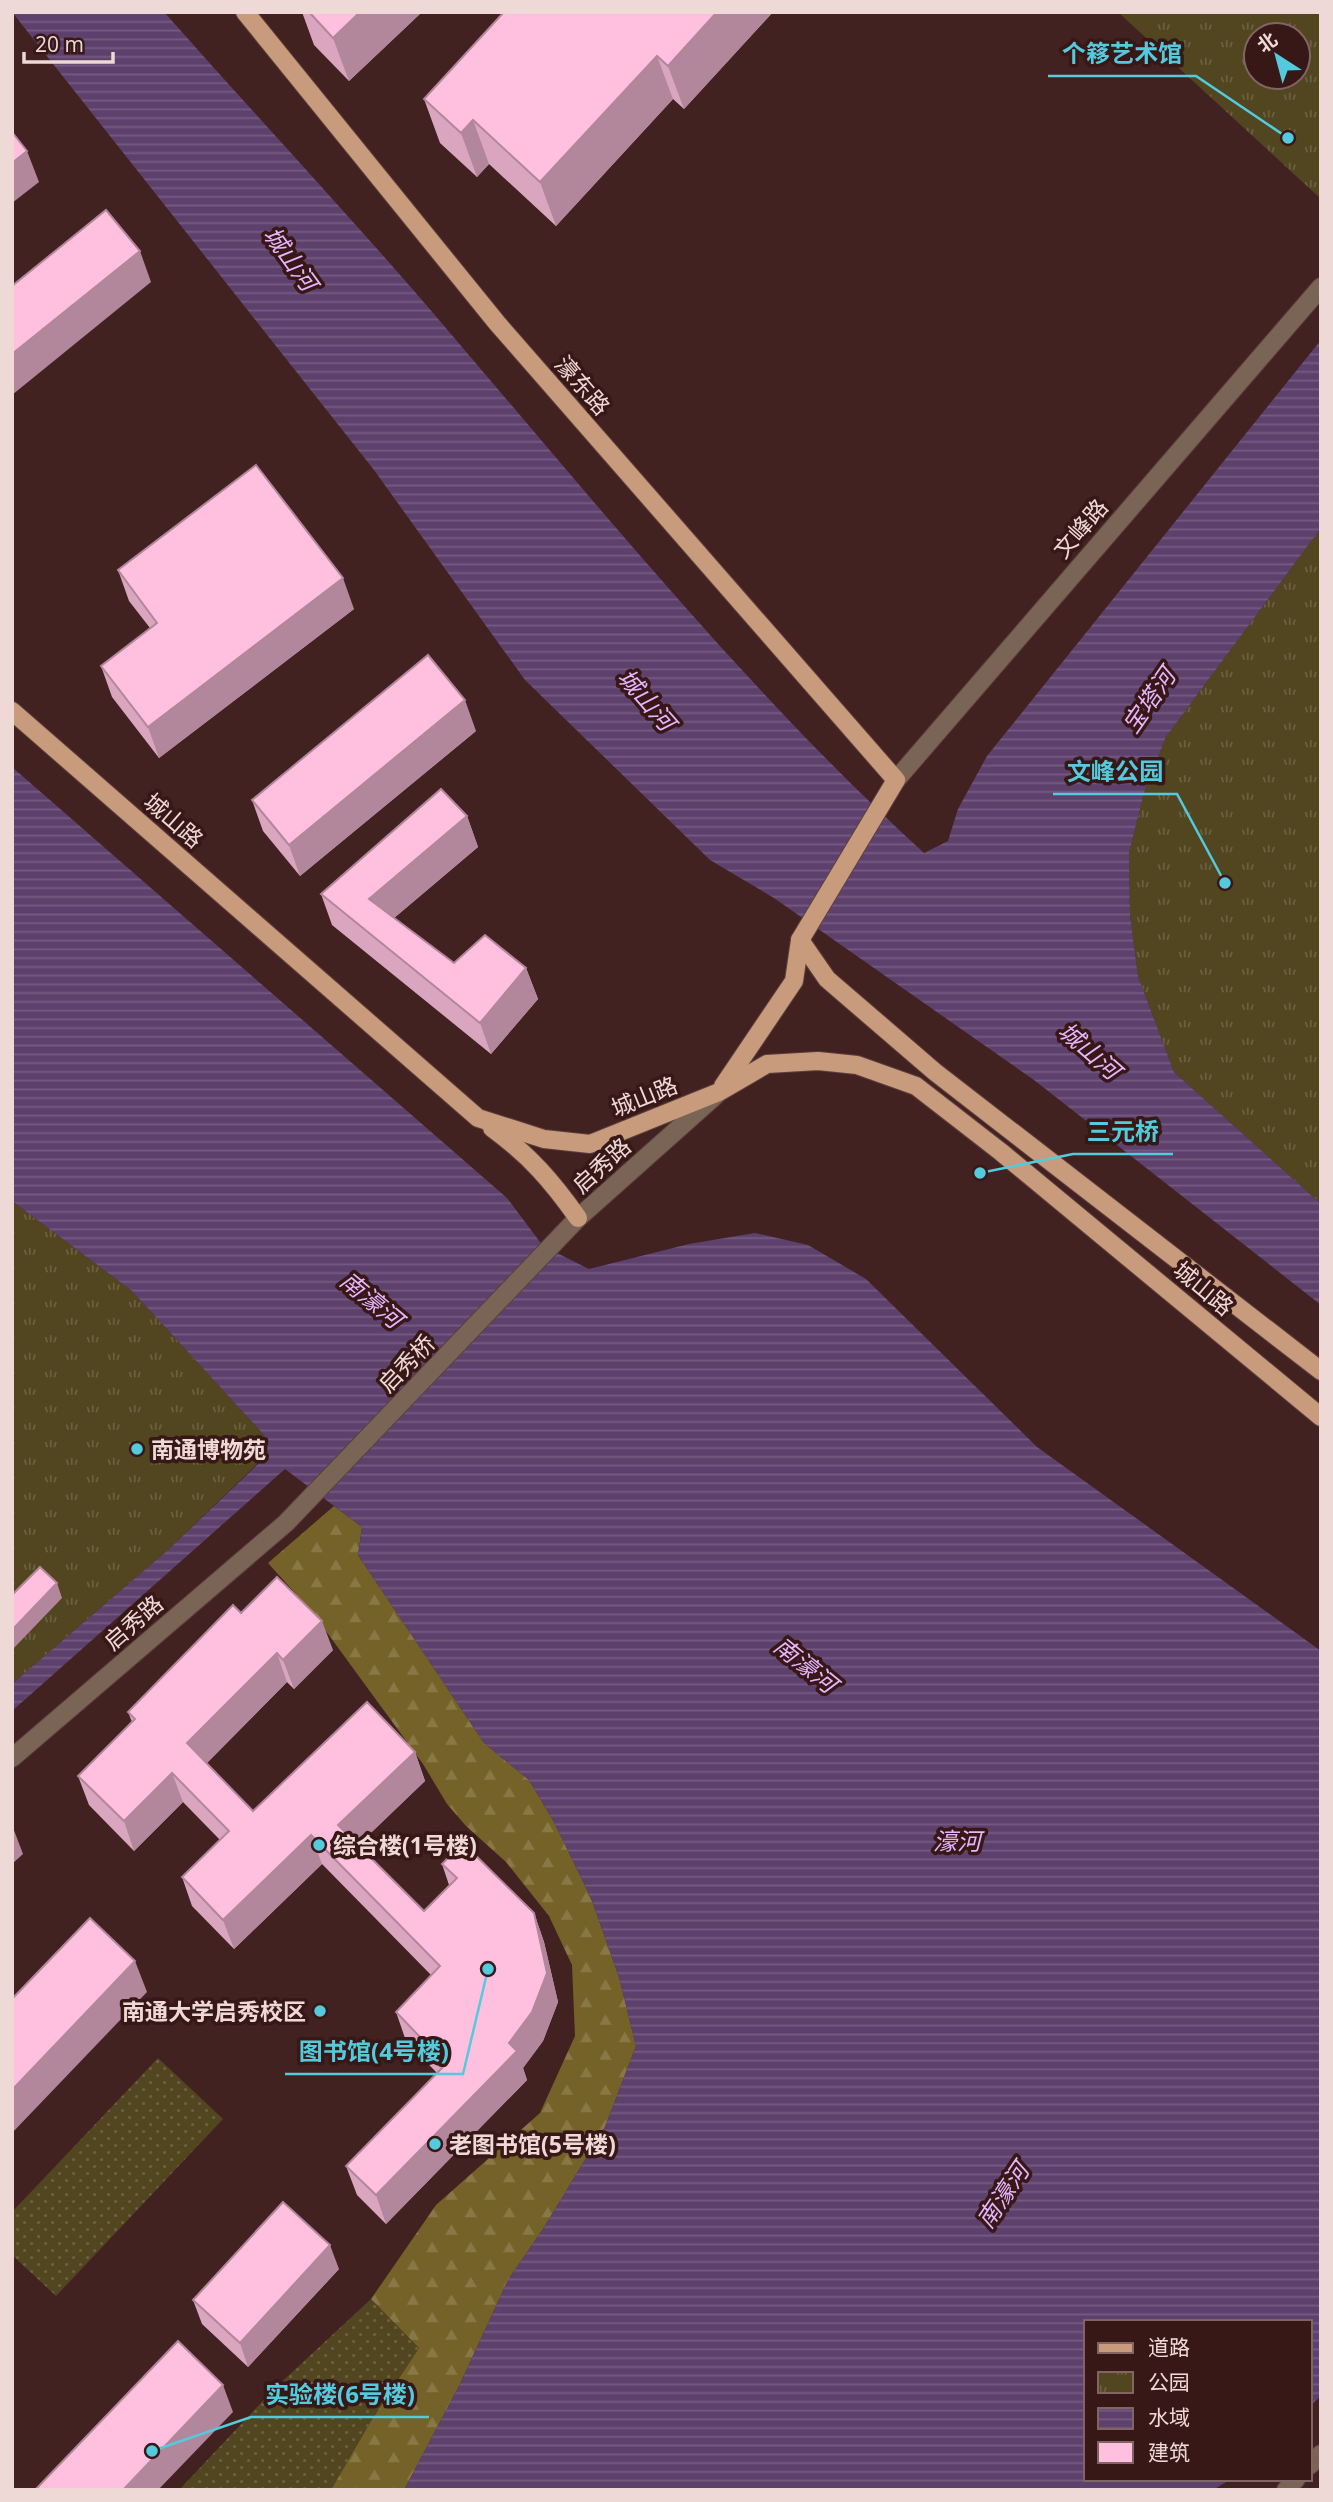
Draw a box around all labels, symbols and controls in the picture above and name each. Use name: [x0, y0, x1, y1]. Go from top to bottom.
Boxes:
scale bar: [24, 21, 114, 65]
north arrow: [1242, 21, 1312, 91]
text: 北: [1252, 26, 1282, 58]
text: 20 m: [35, 30, 84, 58]
callout: 个簃艺术馆: [1048, 31, 1196, 76]
text: 个簃艺术馆: [1062, 36, 1182, 69]
water label: 城山河: [256, 219, 328, 300]
street label: 濠东路: [548, 348, 618, 422]
street label: 文峰路: [1045, 491, 1115, 565]
water label: 宝塔河: [1114, 658, 1184, 739]
water label: 城山河: [611, 661, 686, 740]
callout: 文峰公园: [1053, 749, 1177, 794]
text: 文峰公园: [1067, 754, 1163, 787]
street label: 城山路: [137, 785, 211, 855]
water label: 城山河: [1052, 1014, 1131, 1089]
street label: 城山路: [606, 1068, 682, 1124]
callout: 三元桥: [1073, 1109, 1173, 1154]
text: 三元桥: [1087, 1114, 1159, 1147]
street label: 启秀路: [565, 1130, 637, 1200]
street label: 城山路: [1167, 1254, 1241, 1322]
water label: 南濠河: [334, 1263, 413, 1337]
street label: 启秀桥: [371, 1327, 441, 1399]
place label: 南通博物苑: [151, 1433, 266, 1465]
marker: 南通博物苑: [129, 1441, 145, 1457]
street label: 启秀路: [96, 1587, 170, 1657]
water label: 南濠河: [768, 1629, 847, 1702]
water label: 濠河: [933, 1824, 985, 1857]
place label: 综合楼(1号楼): [333, 1829, 477, 1861]
marker: 综合楼(1号楼): [311, 1837, 327, 1853]
place label: 南通大学启秀校区: [122, 1995, 306, 2027]
marker: 南通大学启秀校区: [312, 2003, 328, 2019]
callout: 图书馆(4号楼): [285, 2029, 463, 2074]
text: 图书馆(4号楼): [299, 2034, 449, 2067]
place label: 老图书馆(5号楼): [449, 2128, 616, 2160]
marker: 老图书馆(5号楼): [427, 2136, 443, 2152]
water label: 南濠河: [968, 2153, 1038, 2234]
legend: [1084, 2320, 1312, 2481]
text: 道路: [1148, 2333, 1190, 2361]
text: 公园: [1148, 2368, 1190, 2396]
callout: 实验楼(6号楼): [251, 2372, 429, 2417]
text: 实验楼(6号楼): [265, 2377, 415, 2410]
text: 水域: [1148, 2403, 1190, 2431]
text: 建筑: [1148, 2438, 1190, 2466]

